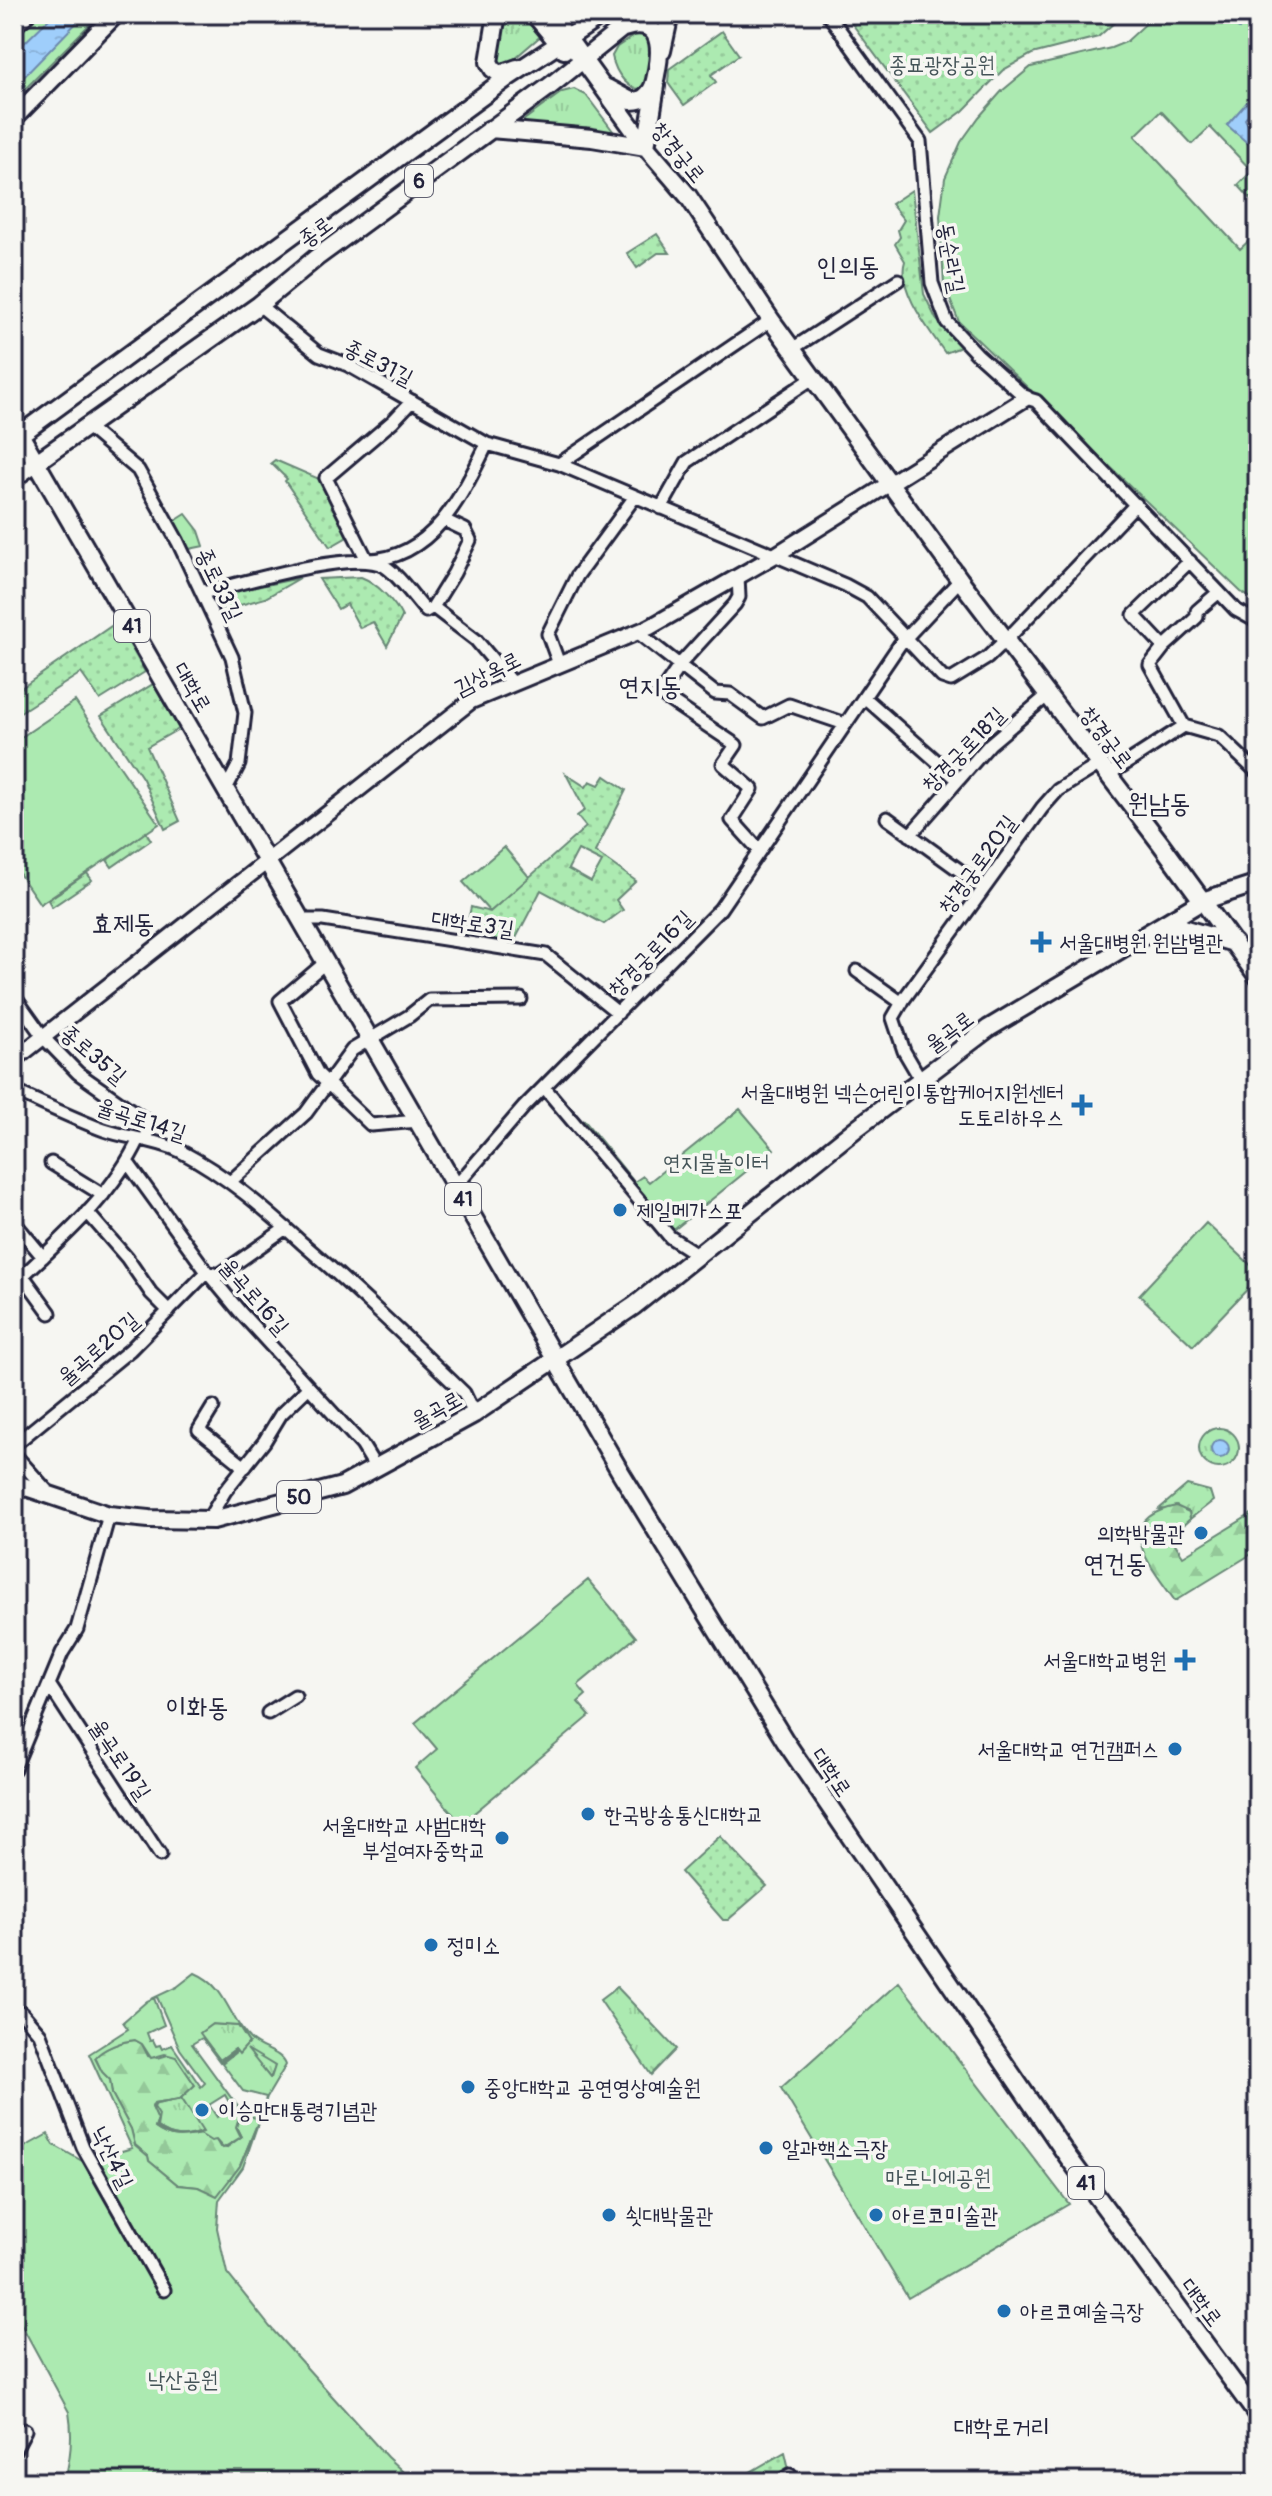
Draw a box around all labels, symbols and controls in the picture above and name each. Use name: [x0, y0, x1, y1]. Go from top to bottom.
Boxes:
park label: 종묘광장공원: [889, 51, 995, 79]
street label: 창경궁로: [645, 116, 711, 189]
road number: 6: [405, 165, 433, 197]
street label: 종로: [293, 210, 338, 254]
street label: 동순라길: [931, 221, 971, 296]
district label: 인의동: [817, 251, 879, 283]
street label: 종로31길: [339, 334, 418, 392]
street label: 종로33길: [189, 543, 249, 626]
road number: 41: [114, 610, 150, 642]
street label: 김상옥로: [450, 645, 525, 702]
street label: 대학로: [167, 658, 218, 717]
district label: 연지동: [619, 671, 681, 703]
street label: 창경궁로18길: [916, 701, 1012, 798]
street label: 창경궁로: [1074, 701, 1139, 774]
district label: 원남동: [1128, 788, 1190, 820]
street label: 창경궁로20길: [932, 809, 1023, 920]
street label: 대학로3길: [430, 904, 516, 944]
street label: 창경궁로16길: [602, 904, 699, 1003]
district label: 효제동: [92, 908, 154, 940]
place label: 서울대병원 원남별관: [1059, 929, 1223, 957]
marker: 서울대병원 원남별관: [1030, 931, 1052, 953]
street label: 율곡로: [920, 1005, 979, 1059]
street label: 종로35길: [55, 1019, 132, 1091]
place label: 서울대병원 넥슨어린이통합케어지원센터 도토리하우스: [741, 1079, 1064, 1132]
street label: 율곡로14길: [94, 1092, 190, 1148]
marker: 서울대병원 넥슨어린이통합케어지원센터 도토리하우스: [1071, 1094, 1093, 1116]
park label: 연지물놀이터: [663, 1149, 769, 1177]
road number: 41: [445, 1183, 481, 1215]
place label: 제일메가스포: [636, 1197, 742, 1225]
marker: 제일메가스포: [611, 1201, 629, 1219]
street label: 율곡로16길: [213, 1253, 295, 1341]
street label: 율곡로20길: [52, 1306, 145, 1392]
street label: 율곡로: [406, 1385, 466, 1435]
road number: 50: [277, 1481, 321, 1513]
place label: 의학박물관: [1096, 1520, 1185, 1548]
marker: 의학박물관: [1192, 1524, 1210, 1542]
district label: 연건동: [1084, 1548, 1146, 1580]
place label: 서울대학교병원: [1043, 1647, 1167, 1675]
marker: 서울대학교병원: [1174, 1649, 1196, 1671]
district label: 이화동: [166, 1692, 228, 1724]
street label: 율곡로19길: [83, 1714, 157, 1805]
place label: 서울대학교 연건캠퍼스: [977, 1736, 1159, 1764]
marker: 서울대학교 연건캠퍼스: [1166, 1740, 1184, 1758]
street label: 대학로: [805, 1743, 858, 1802]
place label: 한국방송통신대학교: [604, 1801, 763, 1829]
marker: 한국방송통신대학교: [579, 1805, 597, 1823]
place label: 서울대학교 사범대학 부설여자중학교: [322, 1812, 486, 1865]
marker: 서울대학교 사범대학 부설여자중학교: [493, 1829, 511, 1847]
place label: 정미소: [447, 1932, 500, 1960]
marker: 정미소: [422, 1936, 440, 1954]
place label: 중앙대학교 공연영상예술원: [484, 2074, 701, 2102]
marker: 중앙대학교 공연영상예술원: [459, 2078, 477, 2096]
place label: 이승만대통령기념관: [218, 2097, 377, 2125]
marker: 이승만대통령기념관: [193, 2101, 211, 2119]
street label: 낙산4길: [85, 2122, 140, 2193]
place label: 알과핵소극장: [782, 2135, 889, 2163]
marker: 알과핵소극장: [757, 2139, 775, 2157]
park label: 마로니에공원: [885, 2164, 991, 2192]
road number: 41: [1068, 2167, 1104, 2199]
place label: 쇳대박물관: [625, 2202, 714, 2230]
place label: 아르코미술관: [892, 2202, 998, 2230]
marker: 쇳대박물관: [600, 2206, 618, 2224]
marker: 아르코미술관: [867, 2206, 885, 2224]
street label: 대학로: [1174, 2273, 1228, 2332]
place label: 아르코예술극장: [1020, 2298, 1144, 2326]
marker: 아르코예술극장: [995, 2302, 1013, 2320]
park label: 낙산공원: [148, 2366, 218, 2394]
district label: 대학로거리: [954, 2413, 1050, 2442]

